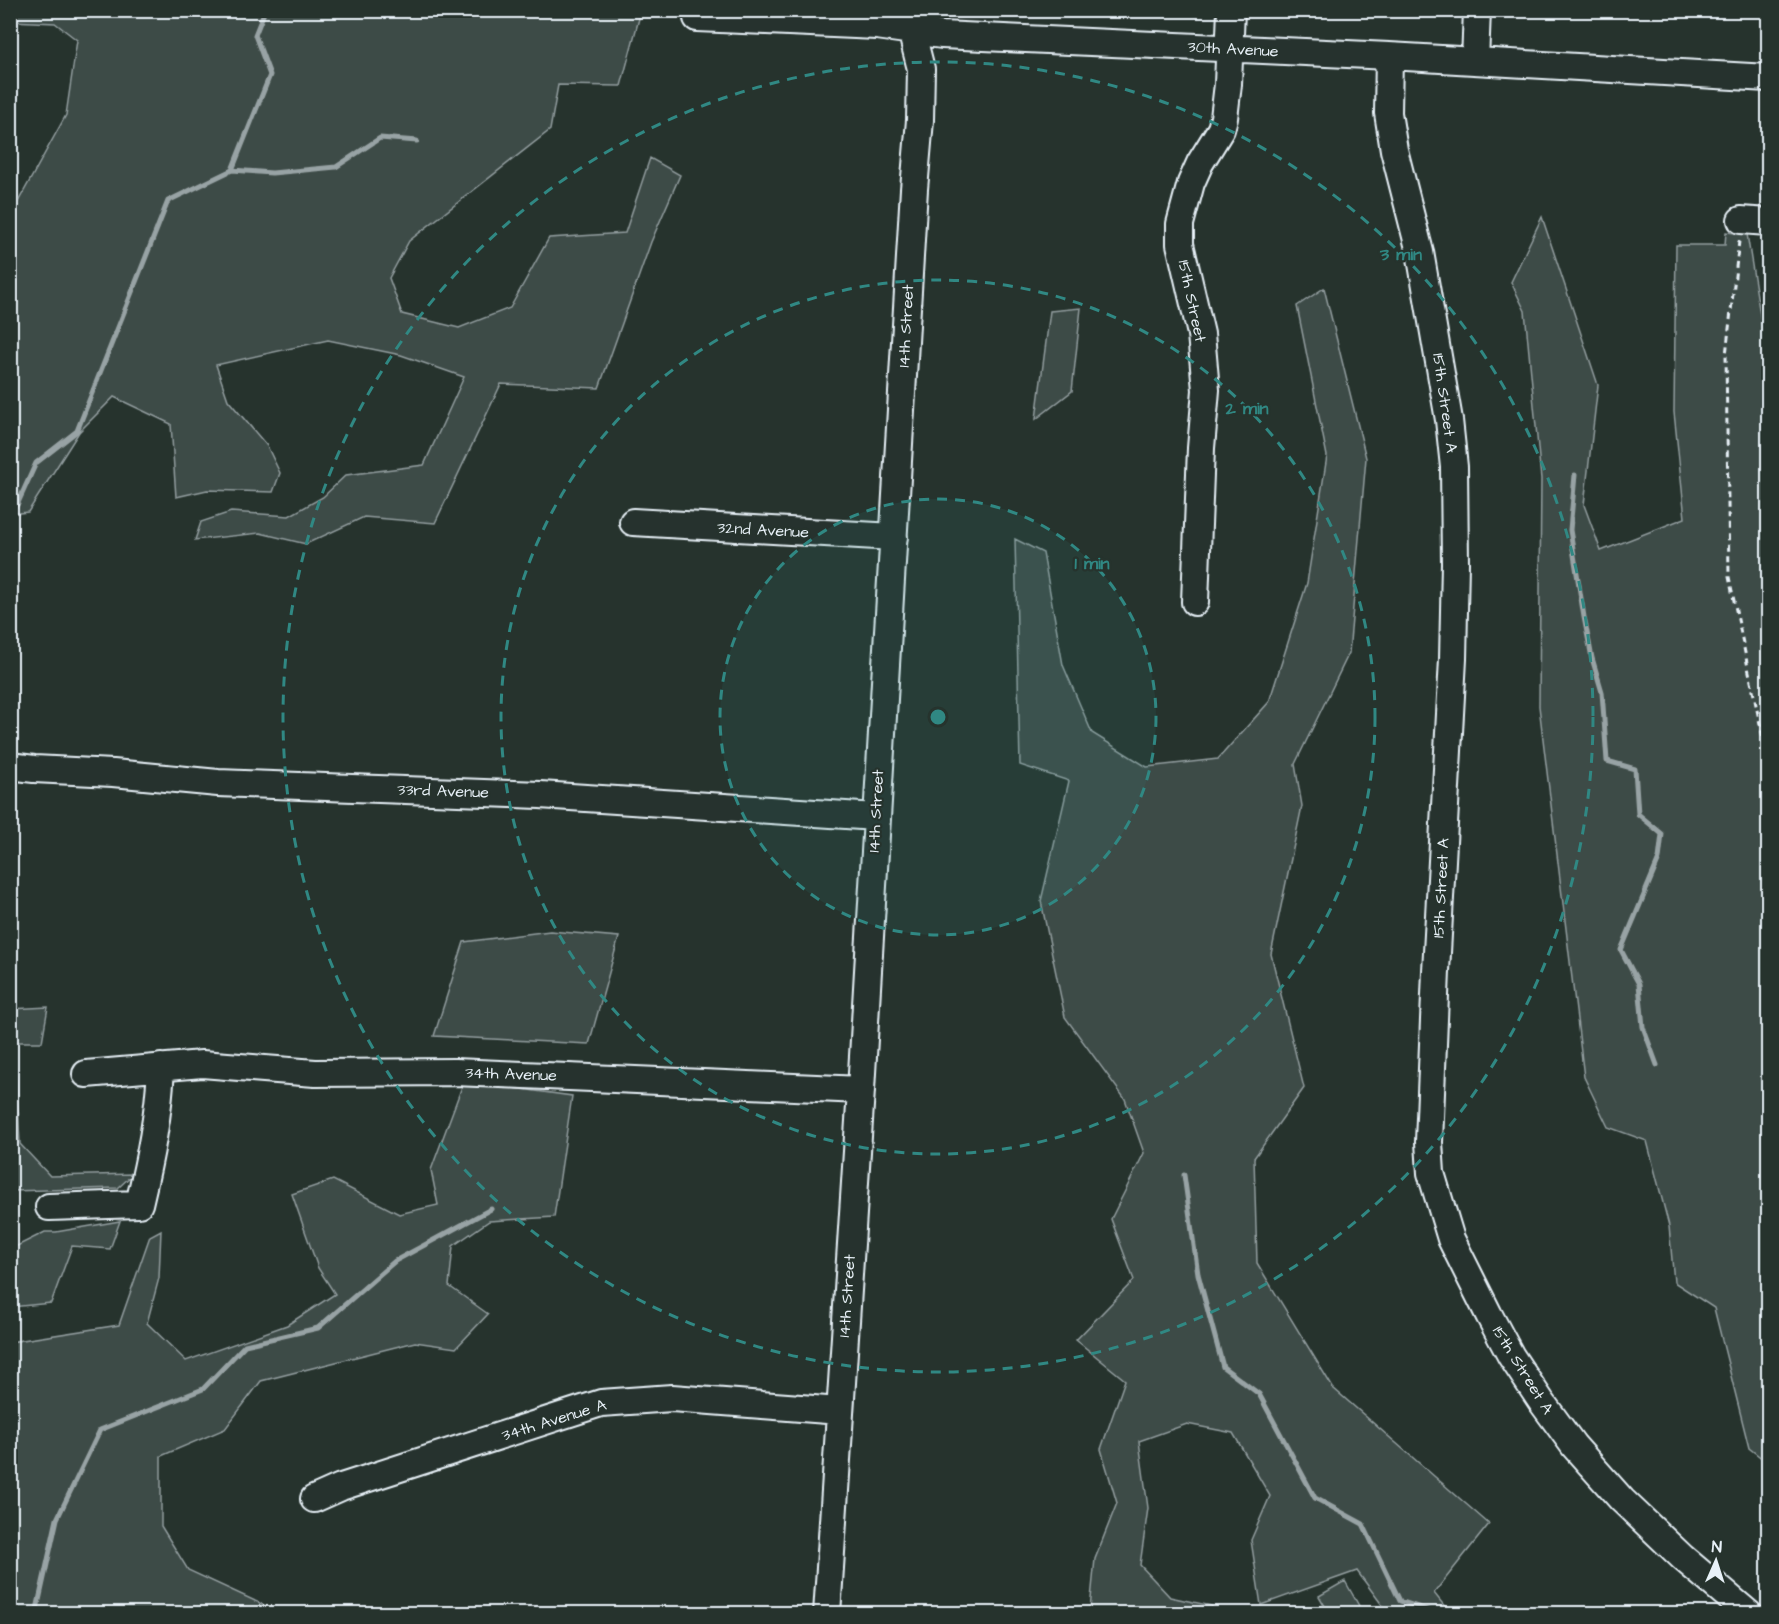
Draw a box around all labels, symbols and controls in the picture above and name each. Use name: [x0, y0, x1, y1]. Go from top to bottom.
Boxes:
street label: 30th Avenue: [1187, 36, 1279, 62]
text: 3 min: [1379, 242, 1422, 267]
street label: 15th Street: [1173, 258, 1212, 345]
street label: 14th Street: [893, 283, 919, 368]
street label: 15th Street A: [1427, 352, 1463, 454]
text: 2 min: [1224, 396, 1269, 421]
street label: 32nd Avenue: [717, 517, 810, 543]
text: 1 min: [1074, 551, 1110, 576]
centre of rings: [928, 707, 948, 727]
street label: 14th Street: [863, 768, 889, 853]
street label: 33rd Avenue: [397, 778, 490, 804]
street label: 15th Street A: [1427, 837, 1455, 939]
street label: 34th Avenue: [465, 1061, 558, 1087]
street label: 14th Street: [833, 1253, 861, 1338]
street label: 15th Street A: [1487, 1322, 1559, 1418]
street label: 34th Avenue A: [499, 1394, 609, 1446]
north arrow: [1686, 1531, 1746, 1591]
text: N: [1711, 1536, 1722, 1558]

